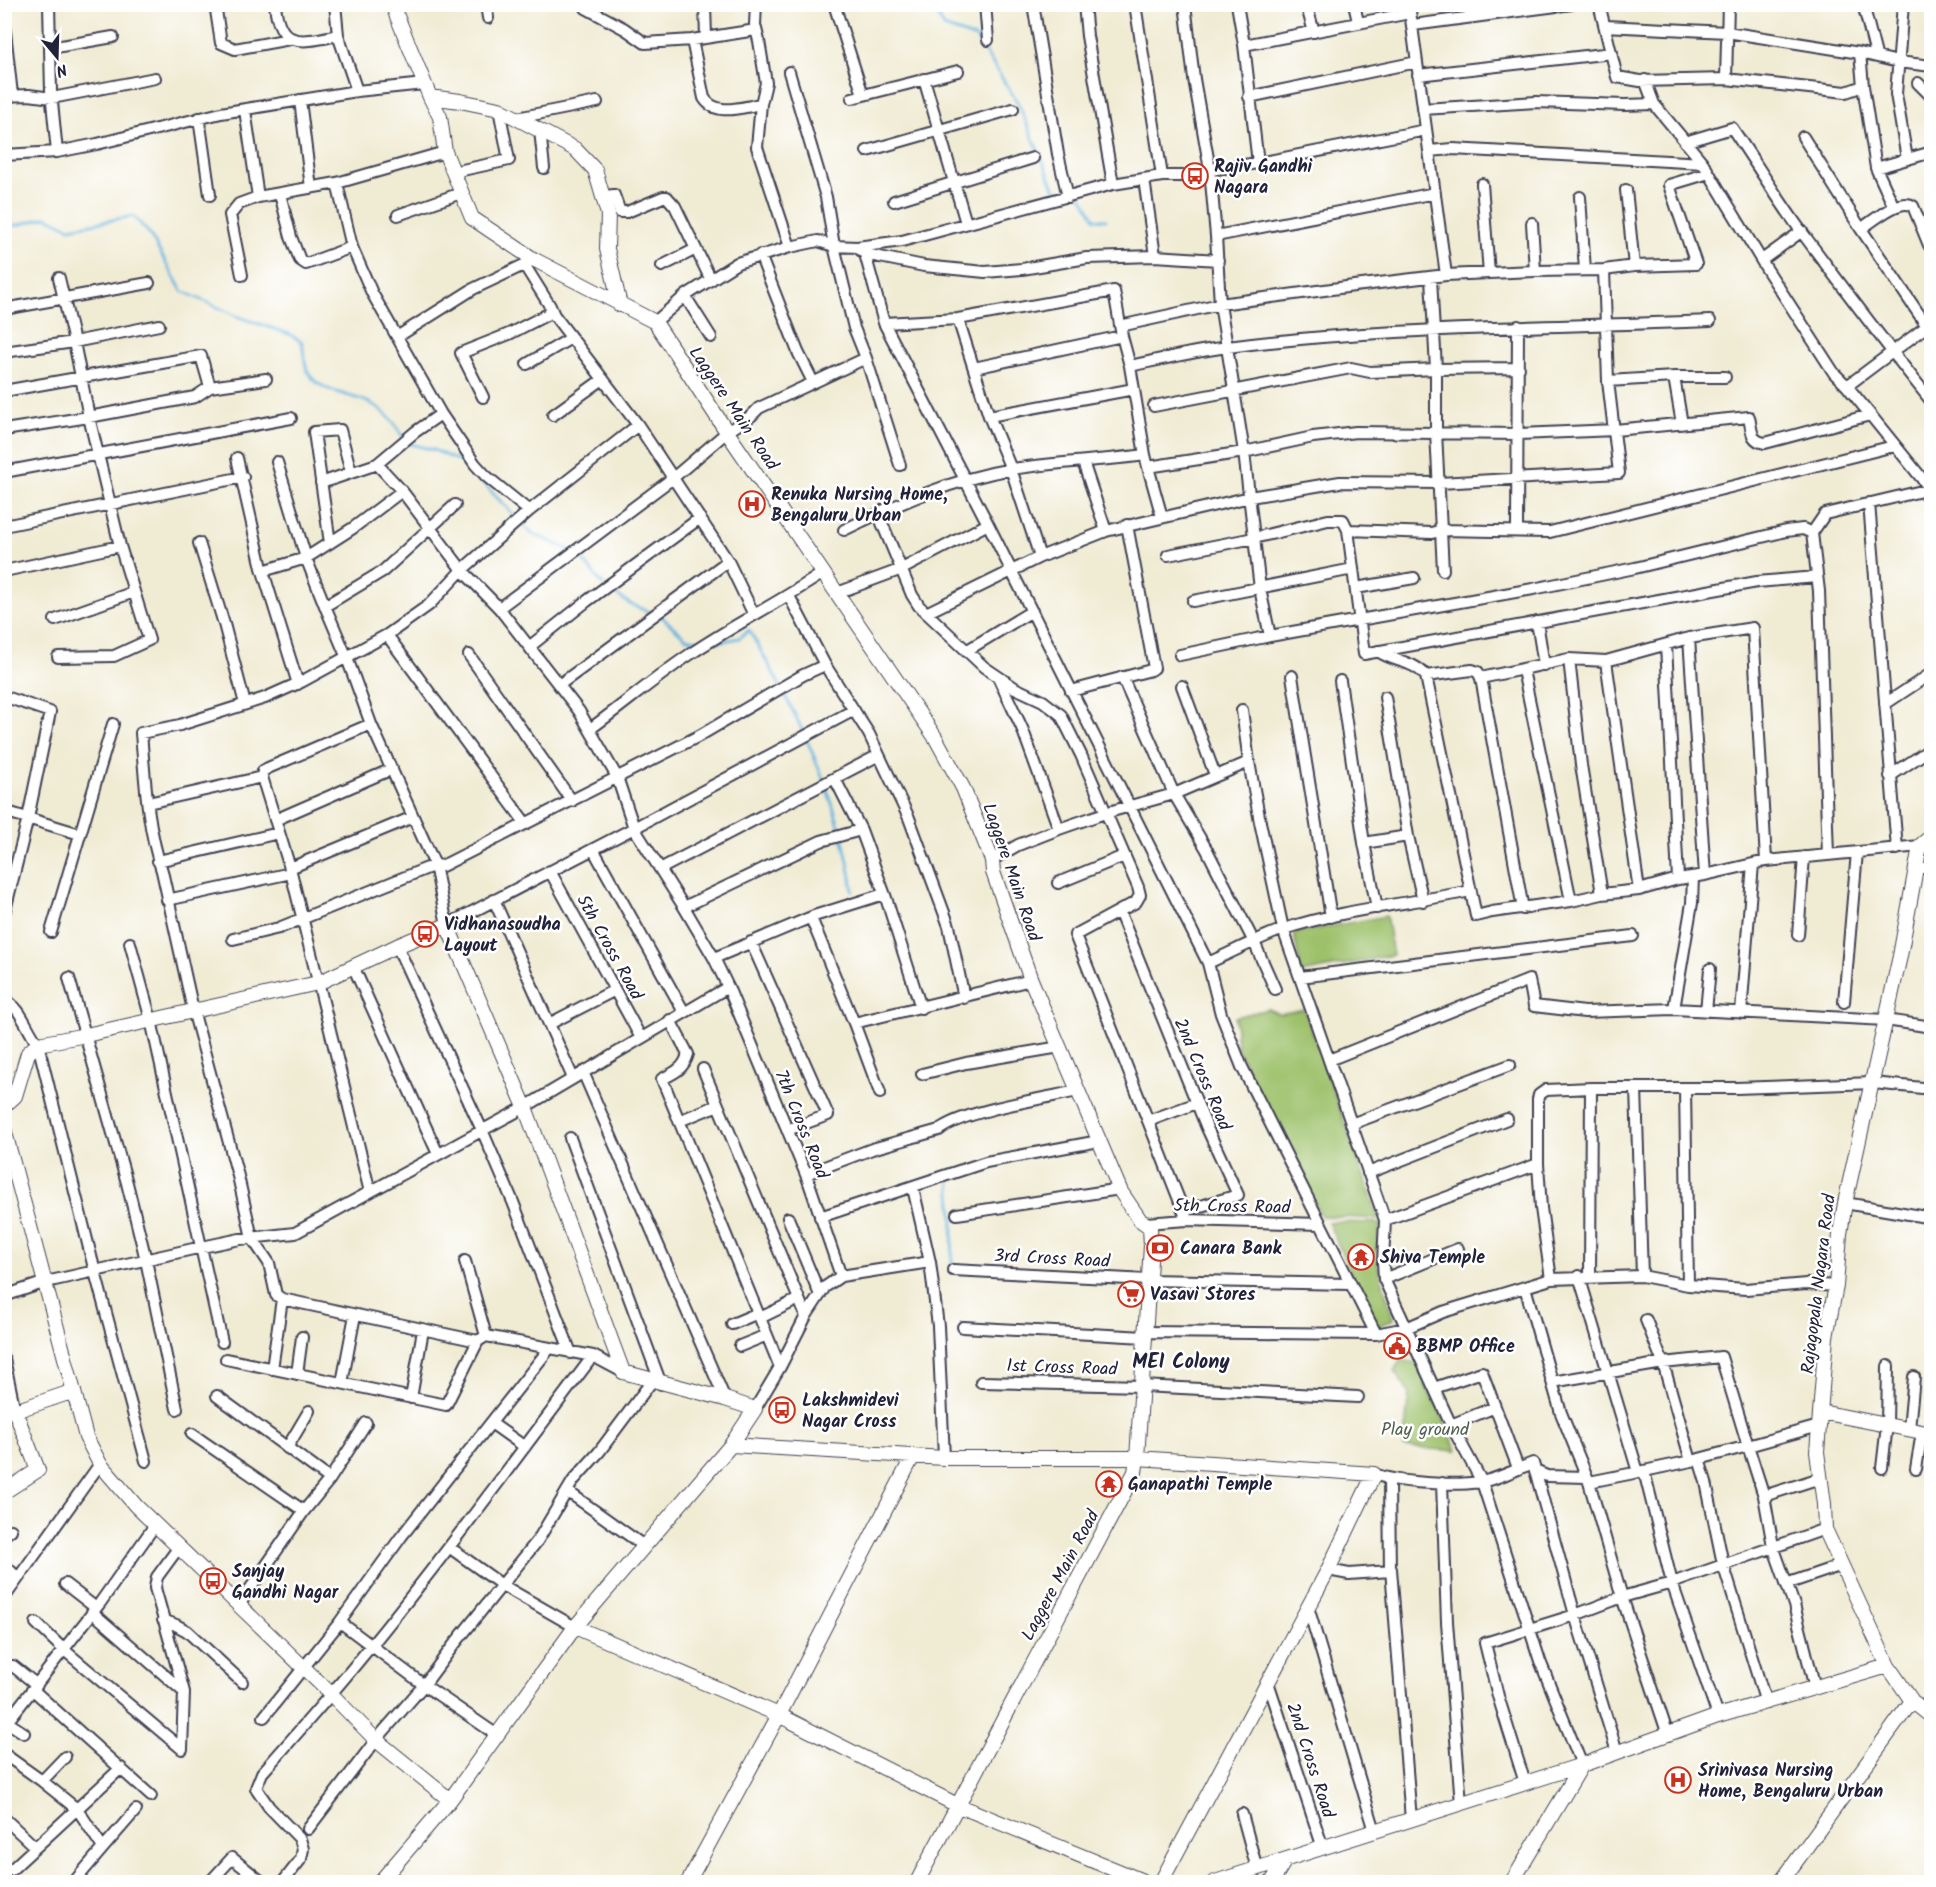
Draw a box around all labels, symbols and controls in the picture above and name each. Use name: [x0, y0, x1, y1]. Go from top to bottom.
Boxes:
north arrow: [27, 27, 87, 87]
text: N: [53, 56, 70, 83]
place label: Rajiv Gandhi Nagara: [1214, 153, 1313, 203]
bus stop icon: Rajiv Gandhi Nagara: [1180, 161, 1210, 191]
street label: Laggere Main Road: [680, 341, 786, 478]
place label: Renuka Nursing Home, Bengaluru Urban: [771, 481, 948, 531]
hospital icon: Renuka Nursing Home, Bengaluru Urban: [737, 489, 767, 519]
street label: Laggere Main Road: [973, 799, 1048, 947]
street label: 5th Cross Road: [568, 890, 650, 1007]
place label: Vidhanasoudha Layout: [444, 911, 561, 961]
bus stop icon: Vidhanasoudha Layout: [410, 919, 440, 949]
street label: 2nd Cross Road: [1165, 1014, 1239, 1136]
street label: 7th Cross Road: [765, 1066, 836, 1185]
street label: 5th Cross Road: [1173, 1192, 1292, 1223]
street label: Rajagopala Nagara Road: [1794, 1192, 1845, 1376]
bank icon: Canara Bank: [1145, 1233, 1175, 1263]
place label: Canara Bank: [1180, 1235, 1282, 1264]
street label: 3rd Cross Road: [993, 1242, 1112, 1277]
temple icon: Shiva Temple: [1346, 1242, 1376, 1272]
place label: Shiva Temple: [1380, 1244, 1485, 1273]
supermarket icon: Vasavi Stores: [1116, 1279, 1146, 1309]
place label: Vasavi Stores: [1150, 1281, 1256, 1310]
public building icon: BBMP Office: [1382, 1331, 1412, 1361]
place label: BBMP Office: [1416, 1333, 1515, 1362]
district label: MEI Colony: [1132, 1347, 1230, 1379]
street label: 1st Cross Road: [1006, 1352, 1119, 1385]
place label: Lakshmidevi Nagar Cross: [802, 1387, 899, 1437]
bus stop icon: Lakshmidevi Nagar Cross: [767, 1395, 797, 1425]
park label: Play ground: [1381, 1416, 1470, 1445]
temple icon: Ganapathi Temple: [1094, 1469, 1124, 1499]
place label: Ganapathi Temple: [1128, 1471, 1273, 1500]
street label: Laggere Main Road: [1015, 1504, 1109, 1646]
place label: Sanjay Gandhi Nagar: [232, 1558, 340, 1608]
bus stop icon: Sanjay Gandhi Nagar: [198, 1566, 228, 1596]
street label: 2nd Cross Road: [1277, 1699, 1342, 1823]
place label: Srinivasa Nursing Home, Bengaluru Urban: [1698, 1757, 1883, 1807]
hospital icon: Srinivasa Nursing Home, Bengaluru Urban: [1663, 1765, 1693, 1795]

